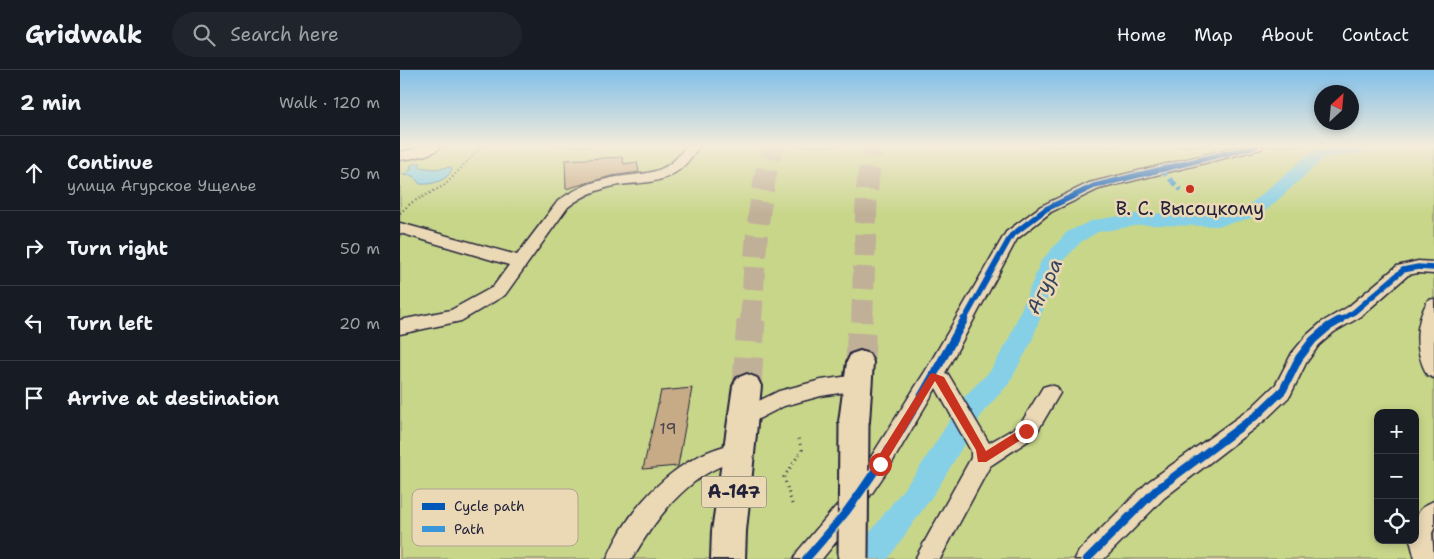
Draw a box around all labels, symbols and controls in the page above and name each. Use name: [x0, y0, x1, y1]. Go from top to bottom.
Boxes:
search box: [172, 12, 522, 57]
text: Gridwalk: [25, 19, 142, 51]
icon: search: [190, 21, 218, 49]
text: Search here: [230, 22, 339, 47]
text: Home: [1117, 23, 1166, 47]
text: Map: [1194, 23, 1233, 47]
text: About: [1261, 23, 1314, 47]
text: Contact: [1342, 23, 1409, 47]
north arrow: [1314, 85, 1359, 130]
text: 2 min: [20, 89, 81, 117]
text: Walk · 120 m: [279, 92, 380, 113]
text: Continue: [67, 150, 153, 175]
icon: ahead: [20, 159, 48, 187]
text: 50 m: [340, 163, 380, 184]
text: улица Агурское Ущелье: [67, 175, 257, 196]
marker: В. С. Высоцкому: [1184, 183, 1196, 195]
place label: В. С. Высоцкому: [1116, 196, 1264, 221]
icon: right: [20, 234, 48, 262]
text: Turn right: [67, 236, 168, 261]
text: 50 m: [340, 238, 380, 259]
water label: Агура: [1020, 254, 1068, 318]
icon: left: [20, 309, 48, 337]
text: Turn left: [67, 311, 153, 336]
text: 20 m: [339, 313, 380, 334]
icon: arrive: [20, 384, 48, 412]
text: Arrive at destination: [67, 386, 279, 411]
map controls: [1374, 409, 1419, 544]
button: +: [1374, 409, 1419, 454]
house number: 19: [659, 418, 677, 439]
route end: [1015, 420, 1038, 443]
route start: [869, 453, 892, 476]
button: −: [1374, 454, 1419, 499]
road number: А-147: [702, 477, 766, 508]
legend: [412, 489, 578, 546]
text: Cycle path: [454, 497, 525, 515]
button: locate: [1374, 499, 1419, 544]
text: Path: [454, 520, 485, 538]

